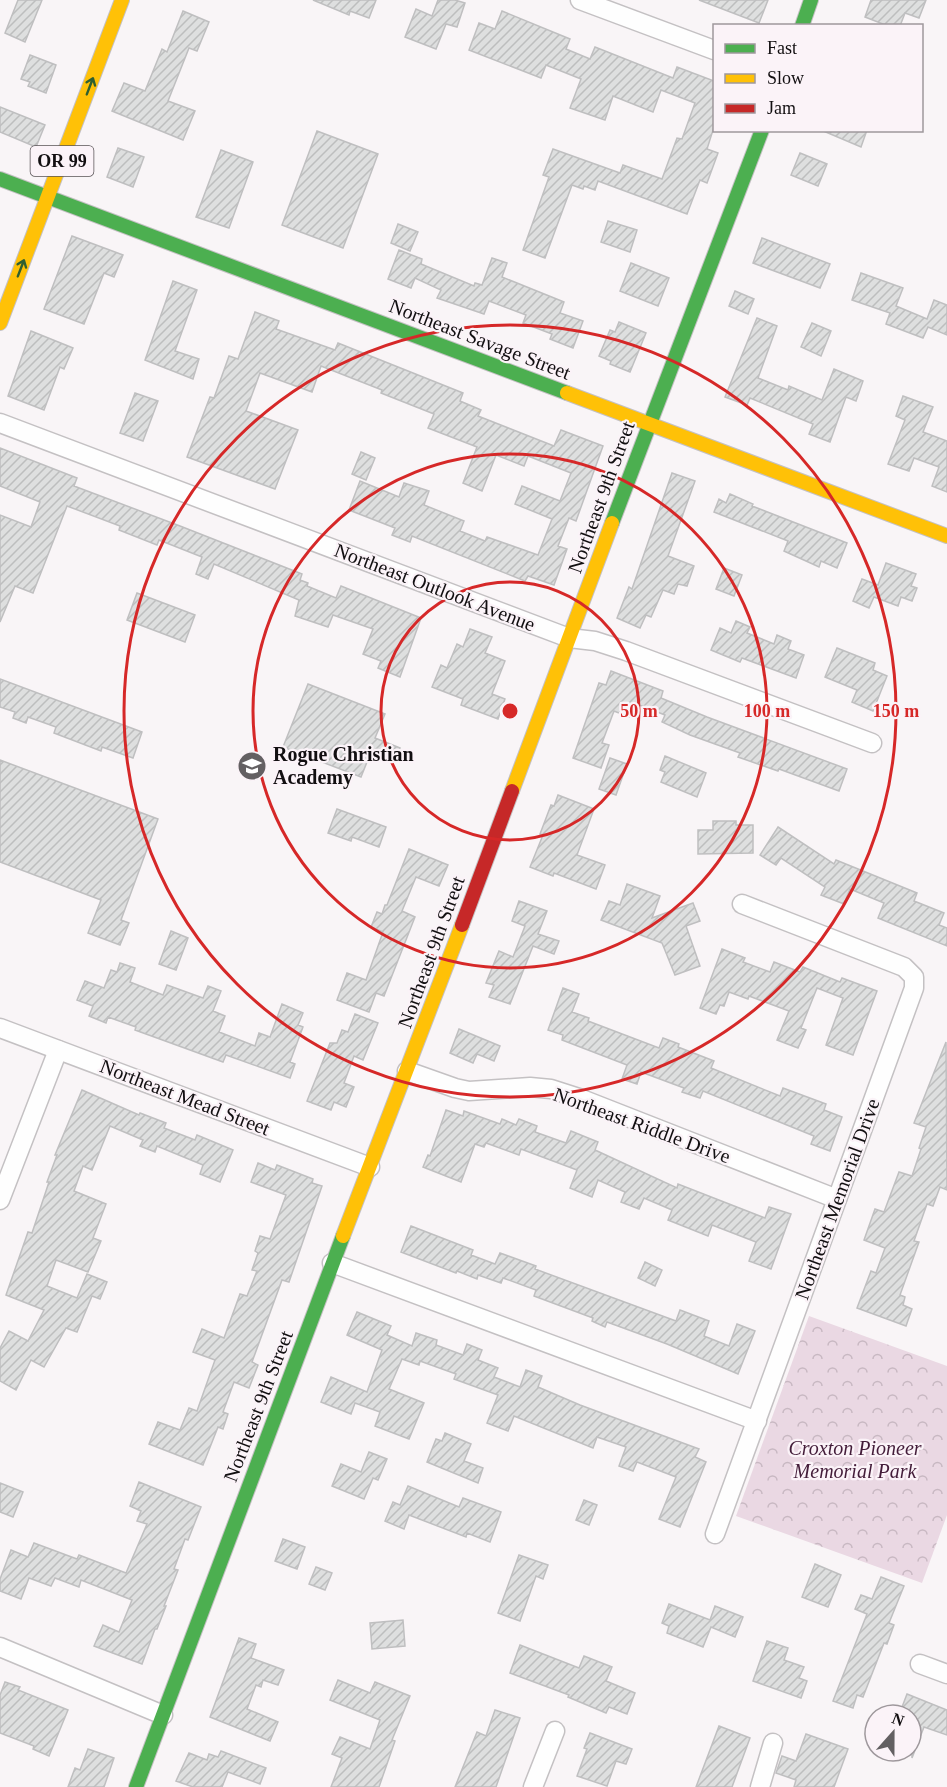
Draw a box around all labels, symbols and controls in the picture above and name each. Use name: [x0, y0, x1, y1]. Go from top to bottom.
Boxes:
legend: [713, 24, 923, 132]
text: Fast: [767, 38, 797, 58]
text: Slow: [767, 68, 804, 88]
one-way arrow: [85, 77, 96, 95]
text: Jam: [767, 98, 796, 118]
road number: OR 99: [31, 146, 94, 176]
one-way arrow: [16, 259, 27, 278]
street label: Northeast Savage Street: [386, 294, 574, 385]
street label: Northeast 9th Street: [563, 418, 639, 576]
street label: Northeast Outlook Avenue: [332, 539, 538, 635]
centre of rings: [500, 701, 520, 721]
text: 50 m: [620, 701, 658, 721]
text: 100 m: [744, 701, 790, 721]
text: 150 m: [873, 701, 919, 721]
place label: Rogue Christian Academy: [273, 743, 414, 789]
school or university icon: Rogue Christian Academy: [236, 750, 268, 782]
street label: Northeast 9th Street: [393, 873, 469, 1031]
street label: Northeast Mead Street: [97, 1054, 273, 1140]
street label: Northeast Riddle Drive: [551, 1083, 734, 1167]
street label: Northeast Memorial Drive: [790, 1095, 884, 1302]
street label: Northeast 9th Street: [219, 1327, 297, 1485]
park label: Croxton Pioneer Memorial Park: [788, 1437, 922, 1482]
north arrow: [863, 1703, 923, 1763]
text: N: [890, 1709, 907, 1730]

